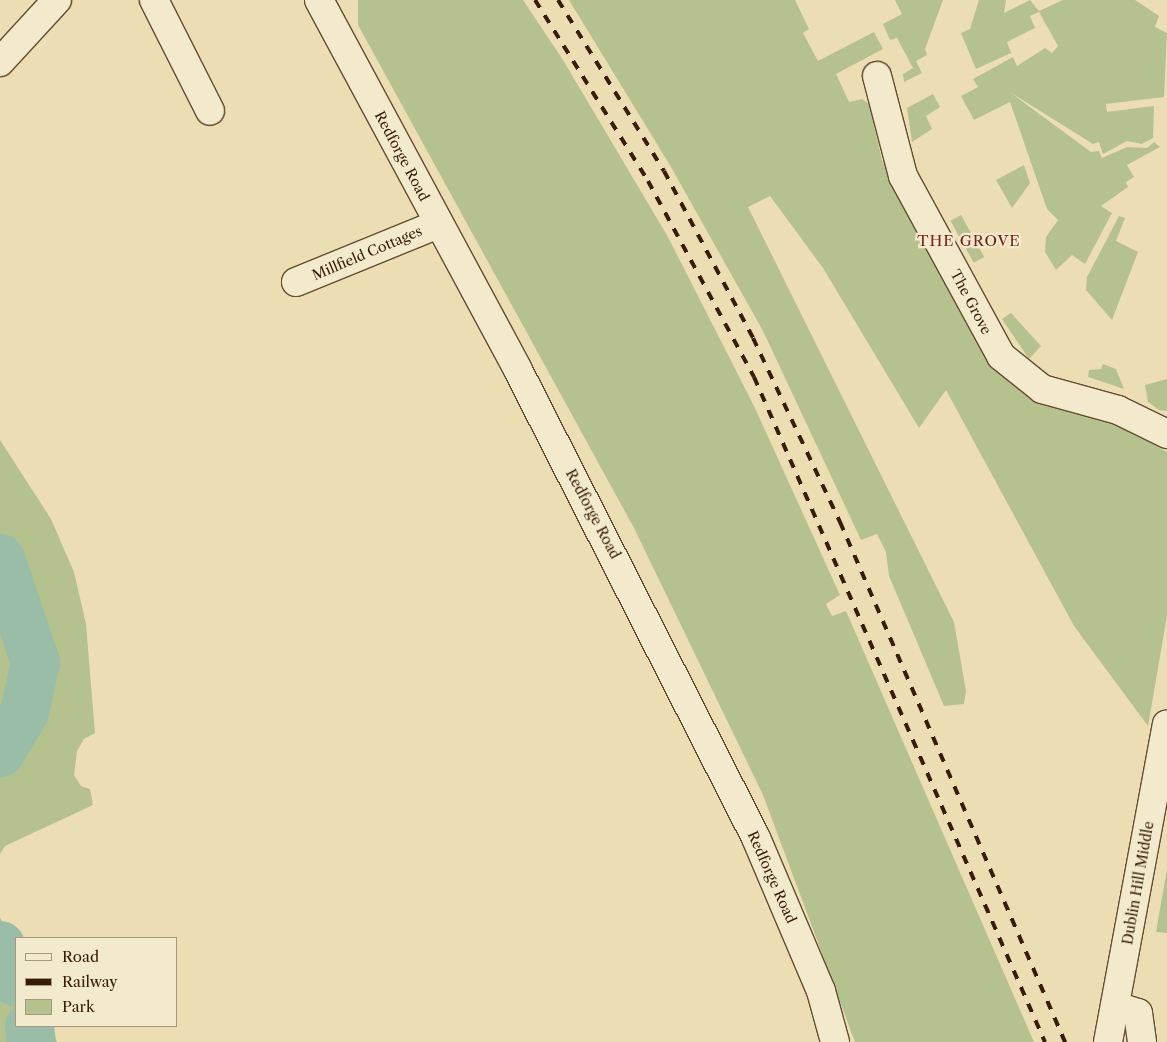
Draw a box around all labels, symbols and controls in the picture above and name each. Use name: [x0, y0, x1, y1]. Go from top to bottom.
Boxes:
street label: Redforge Road: [371, 108, 433, 204]
street label: Millfield Cottages: [310, 222, 424, 284]
district label: THE GROVE: [916, 232, 1022, 250]
street label: The Grove: [947, 267, 995, 337]
street label: Redforge Road: [562, 466, 624, 562]
street label: Dublin Hill Middle: [1119, 820, 1157, 946]
street label: Redforge Road: [744, 828, 800, 926]
legend: [15, 937, 178, 1027]
text: Road: [62, 947, 99, 966]
text: Railway: [62, 972, 118, 991]
text: Park: [62, 997, 95, 1016]

